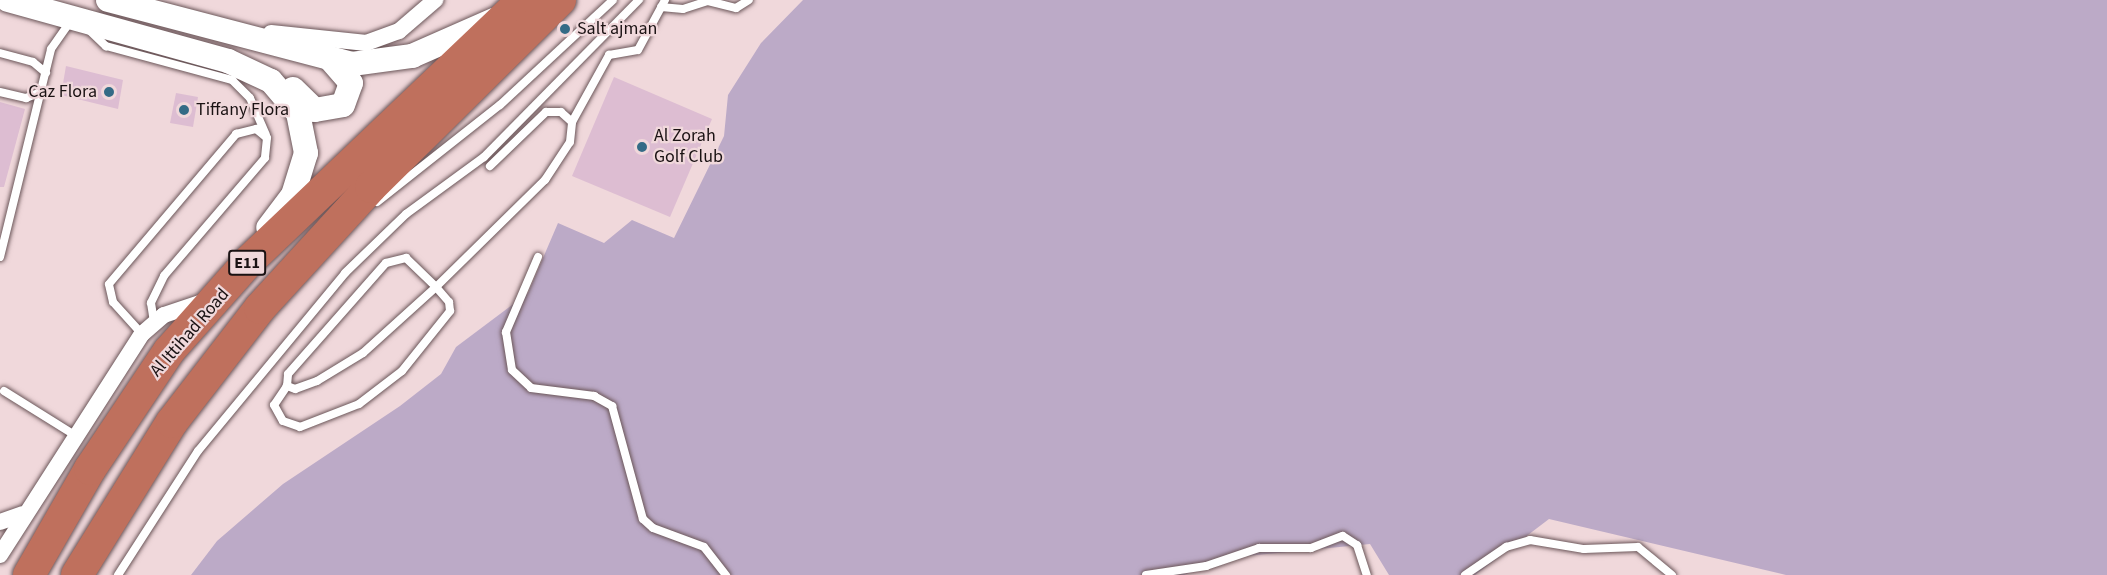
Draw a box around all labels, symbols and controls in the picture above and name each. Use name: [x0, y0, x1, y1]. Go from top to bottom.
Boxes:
place label: Salt ajman: [577, 18, 657, 40]
marker: Salt ajman: [558, 22, 572, 36]
place label: Caz Flora: [28, 81, 97, 103]
marker: Caz Flora: [102, 85, 116, 99]
place label: Tiffany Flora: [196, 99, 289, 121]
marker: Tiffany Flora: [177, 103, 191, 117]
place label: Al Zorah Golf Club: [654, 126, 723, 168]
marker: Al Zorah Golf Club: [635, 140, 649, 154]
road number: E11: [228, 250, 266, 276]
street label: Al Ittihad Road: [146, 284, 234, 382]

